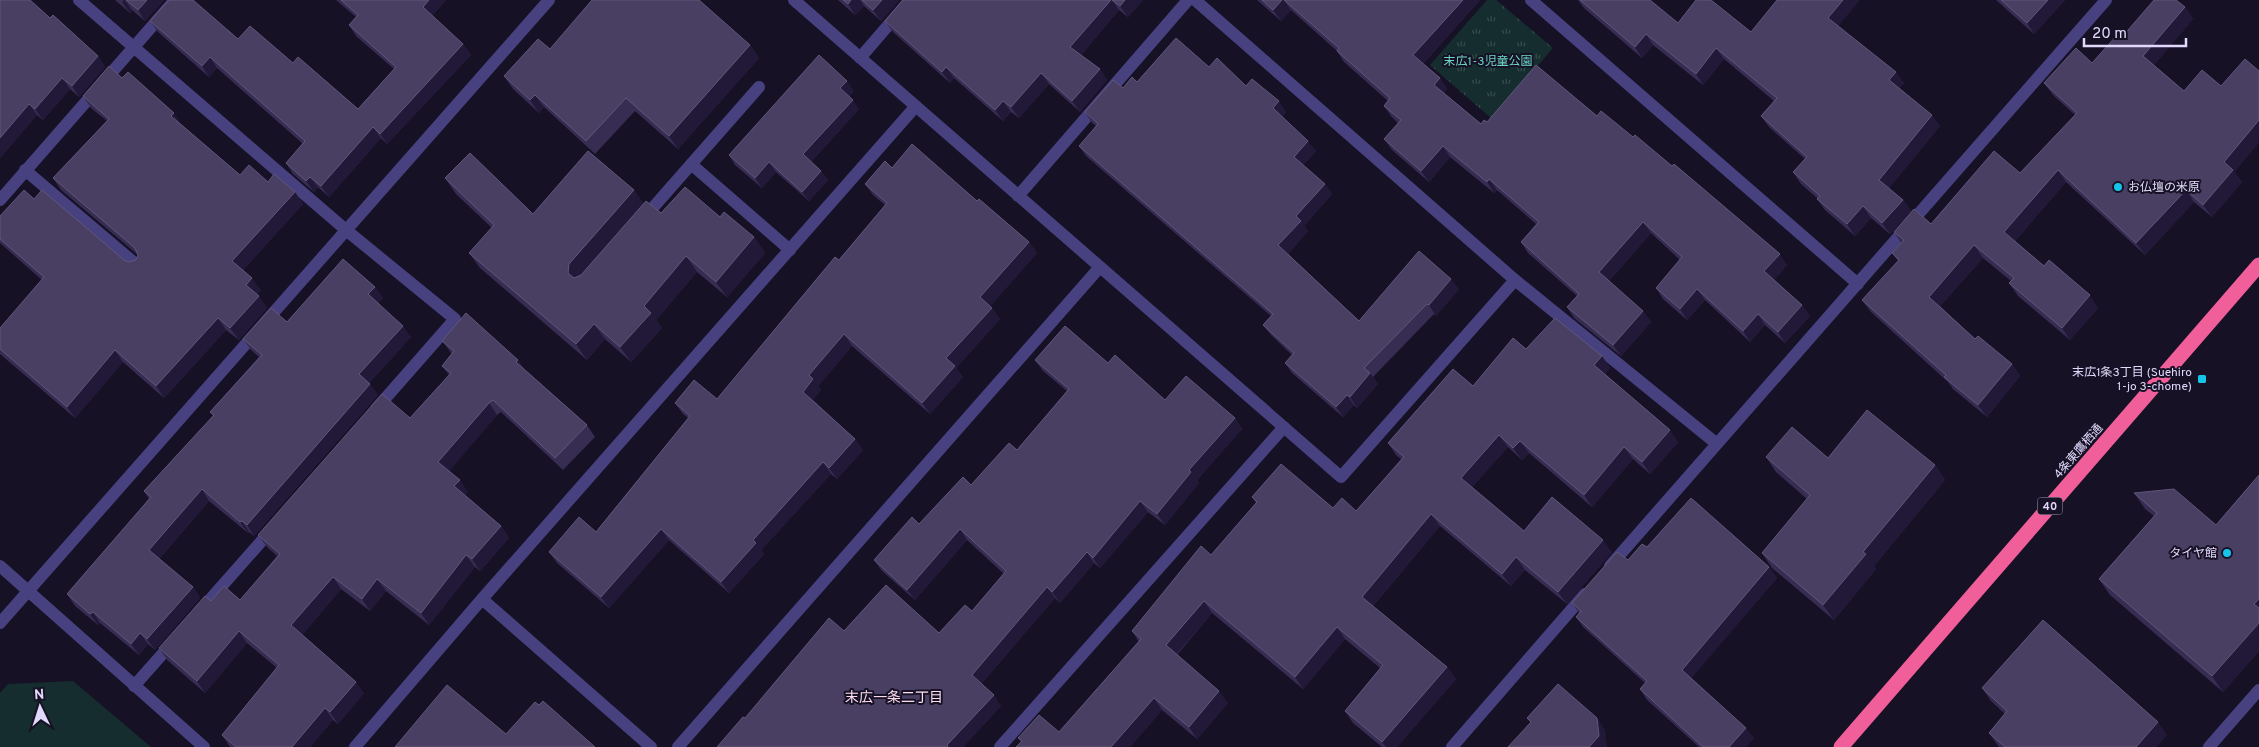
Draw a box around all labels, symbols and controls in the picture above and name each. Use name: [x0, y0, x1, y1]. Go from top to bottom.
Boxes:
scale bar: [2084, 15, 2186, 47]
text: 20 m: [2092, 25, 2127, 44]
park label: 末広1-3児童公園: [1443, 54, 1533, 70]
place label: お仏壇の米原: [2128, 180, 2200, 196]
marker: お仏壇の米原: [2112, 181, 2124, 193]
place label: 末広1条3丁目 (Suehiro 1-jo 3-chome): [2072, 365, 2192, 395]
marker: 末広1条3丁目 (Suehiro 1-jo 3-chome): [2196, 373, 2208, 385]
street label: 4条東鷹栖通: [2051, 421, 2107, 482]
road number: 40: [2038, 498, 2062, 514]
place label: タイヤ館: [2169, 546, 2217, 562]
marker: タイヤ館: [2221, 547, 2233, 559]
north arrow: [15, 682, 65, 732]
text: N: [34, 687, 45, 704]
district label: 末広一条二丁目: [845, 690, 943, 707]

